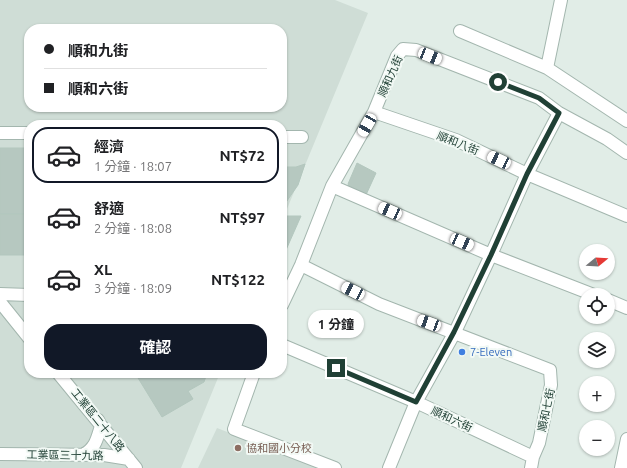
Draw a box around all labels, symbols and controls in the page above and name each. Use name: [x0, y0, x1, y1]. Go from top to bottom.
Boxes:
text: 順和九街: [68, 42, 128, 59]
car: [417, 46, 443, 66]
street label: 順和九街: [376, 53, 404, 99]
route start: [489, 73, 507, 91]
text: 順和六街: [68, 80, 128, 97]
car: [356, 112, 378, 138]
street label: 順和八街: [435, 129, 481, 157]
icon: car: [46, 137, 82, 173]
text: 經濟: [94, 138, 124, 155]
text: NT$72: [219, 147, 265, 164]
car: [486, 149, 512, 171]
text: 1 分鐘 · 18:07: [94, 159, 172, 173]
icon: car: [46, 199, 82, 235]
text: 舒適: [94, 200, 124, 217]
car: [377, 201, 403, 221]
text: NT$97: [219, 209, 265, 226]
text: 2 分鐘 · 18:08: [94, 221, 172, 235]
car: [449, 232, 475, 252]
north arrow: [579, 244, 615, 280]
map controls: [579, 244, 615, 456]
icon: car: [46, 261, 82, 297]
text: XL: [94, 261, 112, 278]
text: NT$122: [211, 271, 265, 288]
car: [340, 280, 366, 302]
text: 3 分鐘 · 18:09: [94, 281, 172, 295]
button: locate: [579, 288, 615, 324]
callout: 1 分鐘: [308, 310, 364, 338]
car: [416, 313, 442, 333]
text: 1 分鐘: [318, 317, 354, 331]
button: 確認: [44, 324, 267, 370]
button: layers: [579, 332, 615, 368]
place label: 7-Eleven: [470, 346, 512, 358]
marker: 7-Eleven: [457, 347, 467, 357]
route end: [327, 359, 345, 377]
button: +: [579, 376, 615, 412]
street label: 工業區二十八路: [69, 386, 127, 454]
street label: 順和七街: [536, 387, 556, 433]
street label: 順和六街: [430, 404, 474, 434]
button: −: [579, 420, 615, 456]
place label: 協和國小分校: [246, 442, 312, 454]
marker: 協和國小分校: [233, 443, 243, 453]
street label: 工業區三十九路: [26, 448, 104, 462]

